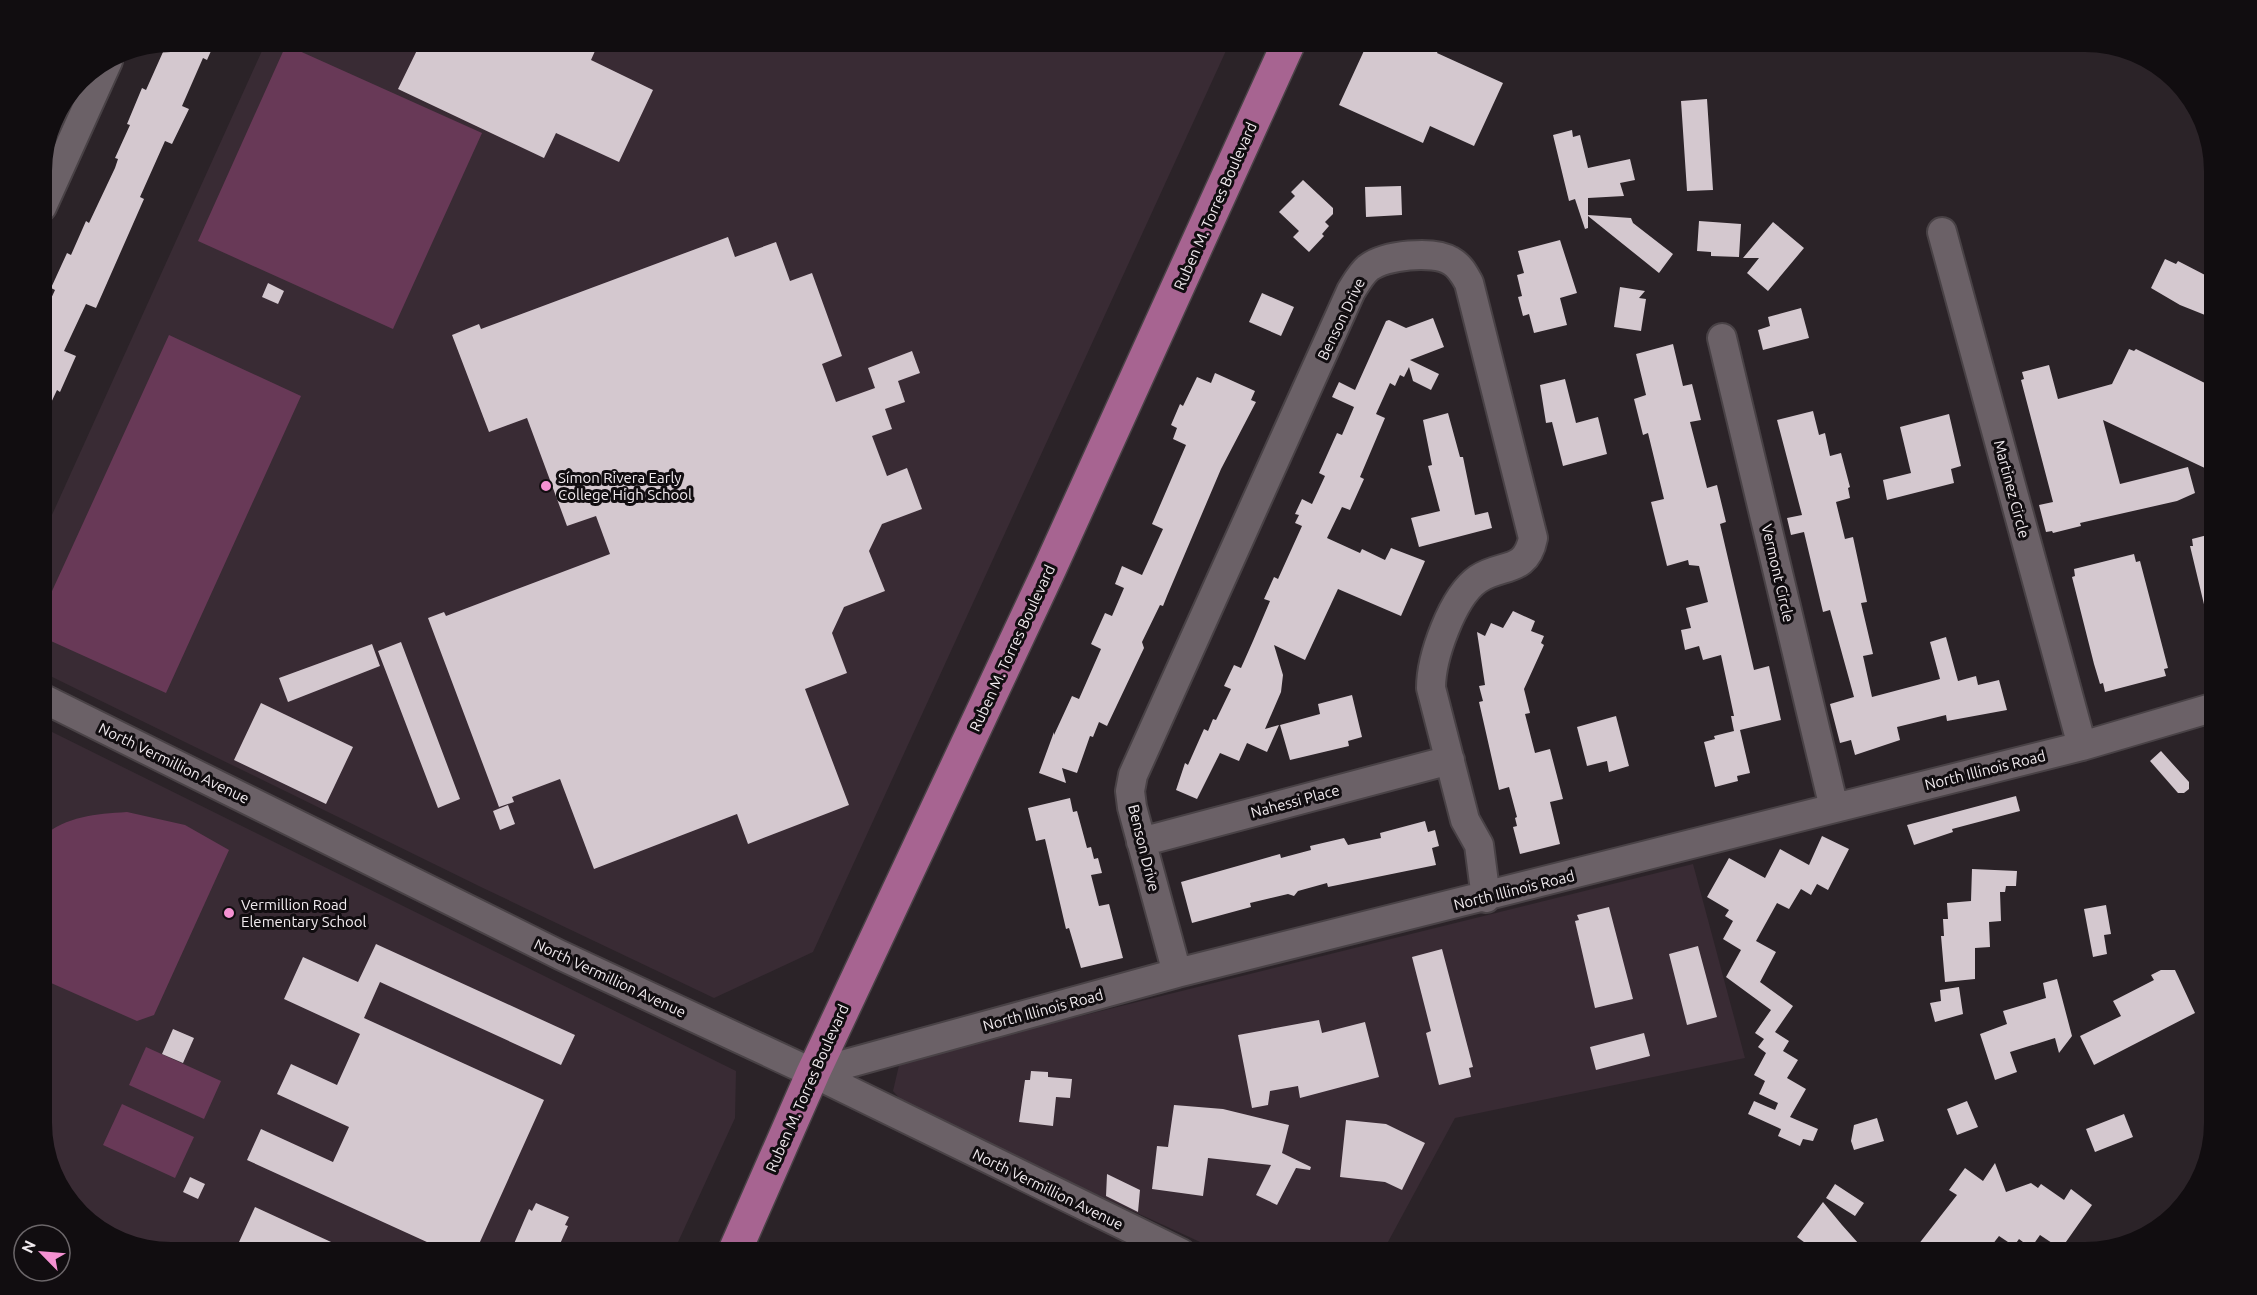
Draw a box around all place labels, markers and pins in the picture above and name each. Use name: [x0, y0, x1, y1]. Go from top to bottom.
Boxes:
place label: Símon Rivera Early College High School: [558, 469, 692, 503]
marker: Símon Rivera Early College High School: [539, 479, 553, 493]
place label: Vermillion Road Elementary School: [241, 896, 367, 930]
marker: Vermillion Road Elementary School: [222, 906, 236, 920]

